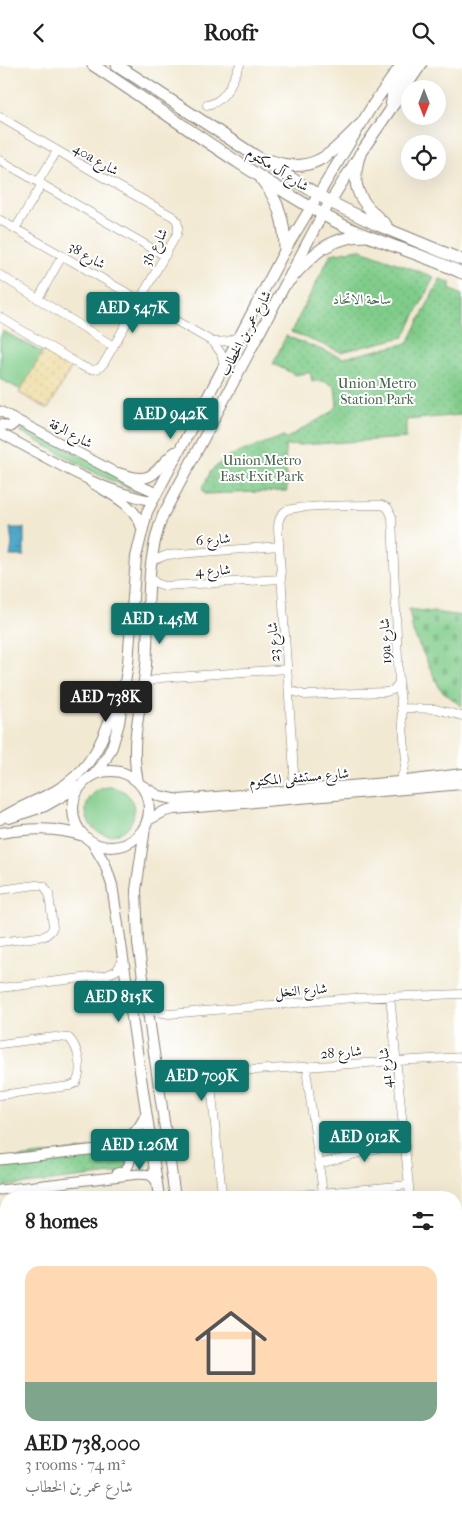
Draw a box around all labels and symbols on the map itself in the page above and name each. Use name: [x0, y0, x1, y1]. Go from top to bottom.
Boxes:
north arrow: [401, 80, 446, 125]
street label: 40a شارع: [68, 140, 122, 182]
street label: شارع آل مكتوم: [241, 144, 312, 199]
street label: 3b شارع: [137, 225, 174, 270]
street label: شارع 38: [64, 238, 108, 275]
street label: شارع عمر بن الخطاب: [216, 288, 278, 380]
pin: AED 547K: [81, 291, 185, 334]
park label: ساحة الاتحاد: [333, 291, 391, 308]
park label: Union Metro Station Park: [338, 375, 416, 408]
pin: AED 942K: [119, 397, 223, 440]
street label: شارع الرقة: [45, 415, 95, 455]
park label: Union Metro East Exit Park: [220, 452, 305, 485]
street label: شارع 6: [195, 530, 231, 552]
street label: شارع 4: [195, 561, 231, 583]
pin: AED 1.45M: [103, 603, 217, 645]
street label: 19a شارع: [376, 617, 398, 664]
street label: شارع 23: [264, 621, 286, 663]
pin: AED 738K: [54, 681, 158, 723]
street label: شارع مستشفى المكتوم: [248, 765, 350, 794]
street label: شارع النخل: [274, 980, 328, 1004]
pin: AED 815K: [67, 981, 171, 1023]
street label: شارع 28: [320, 1043, 363, 1065]
street label: شارع 41: [375, 1047, 399, 1089]
pin: AED 709K: [150, 1059, 254, 1102]
pin: AED 912K: [313, 1121, 417, 1163]
pin: AED 1.26M: [83, 1129, 197, 1171]

